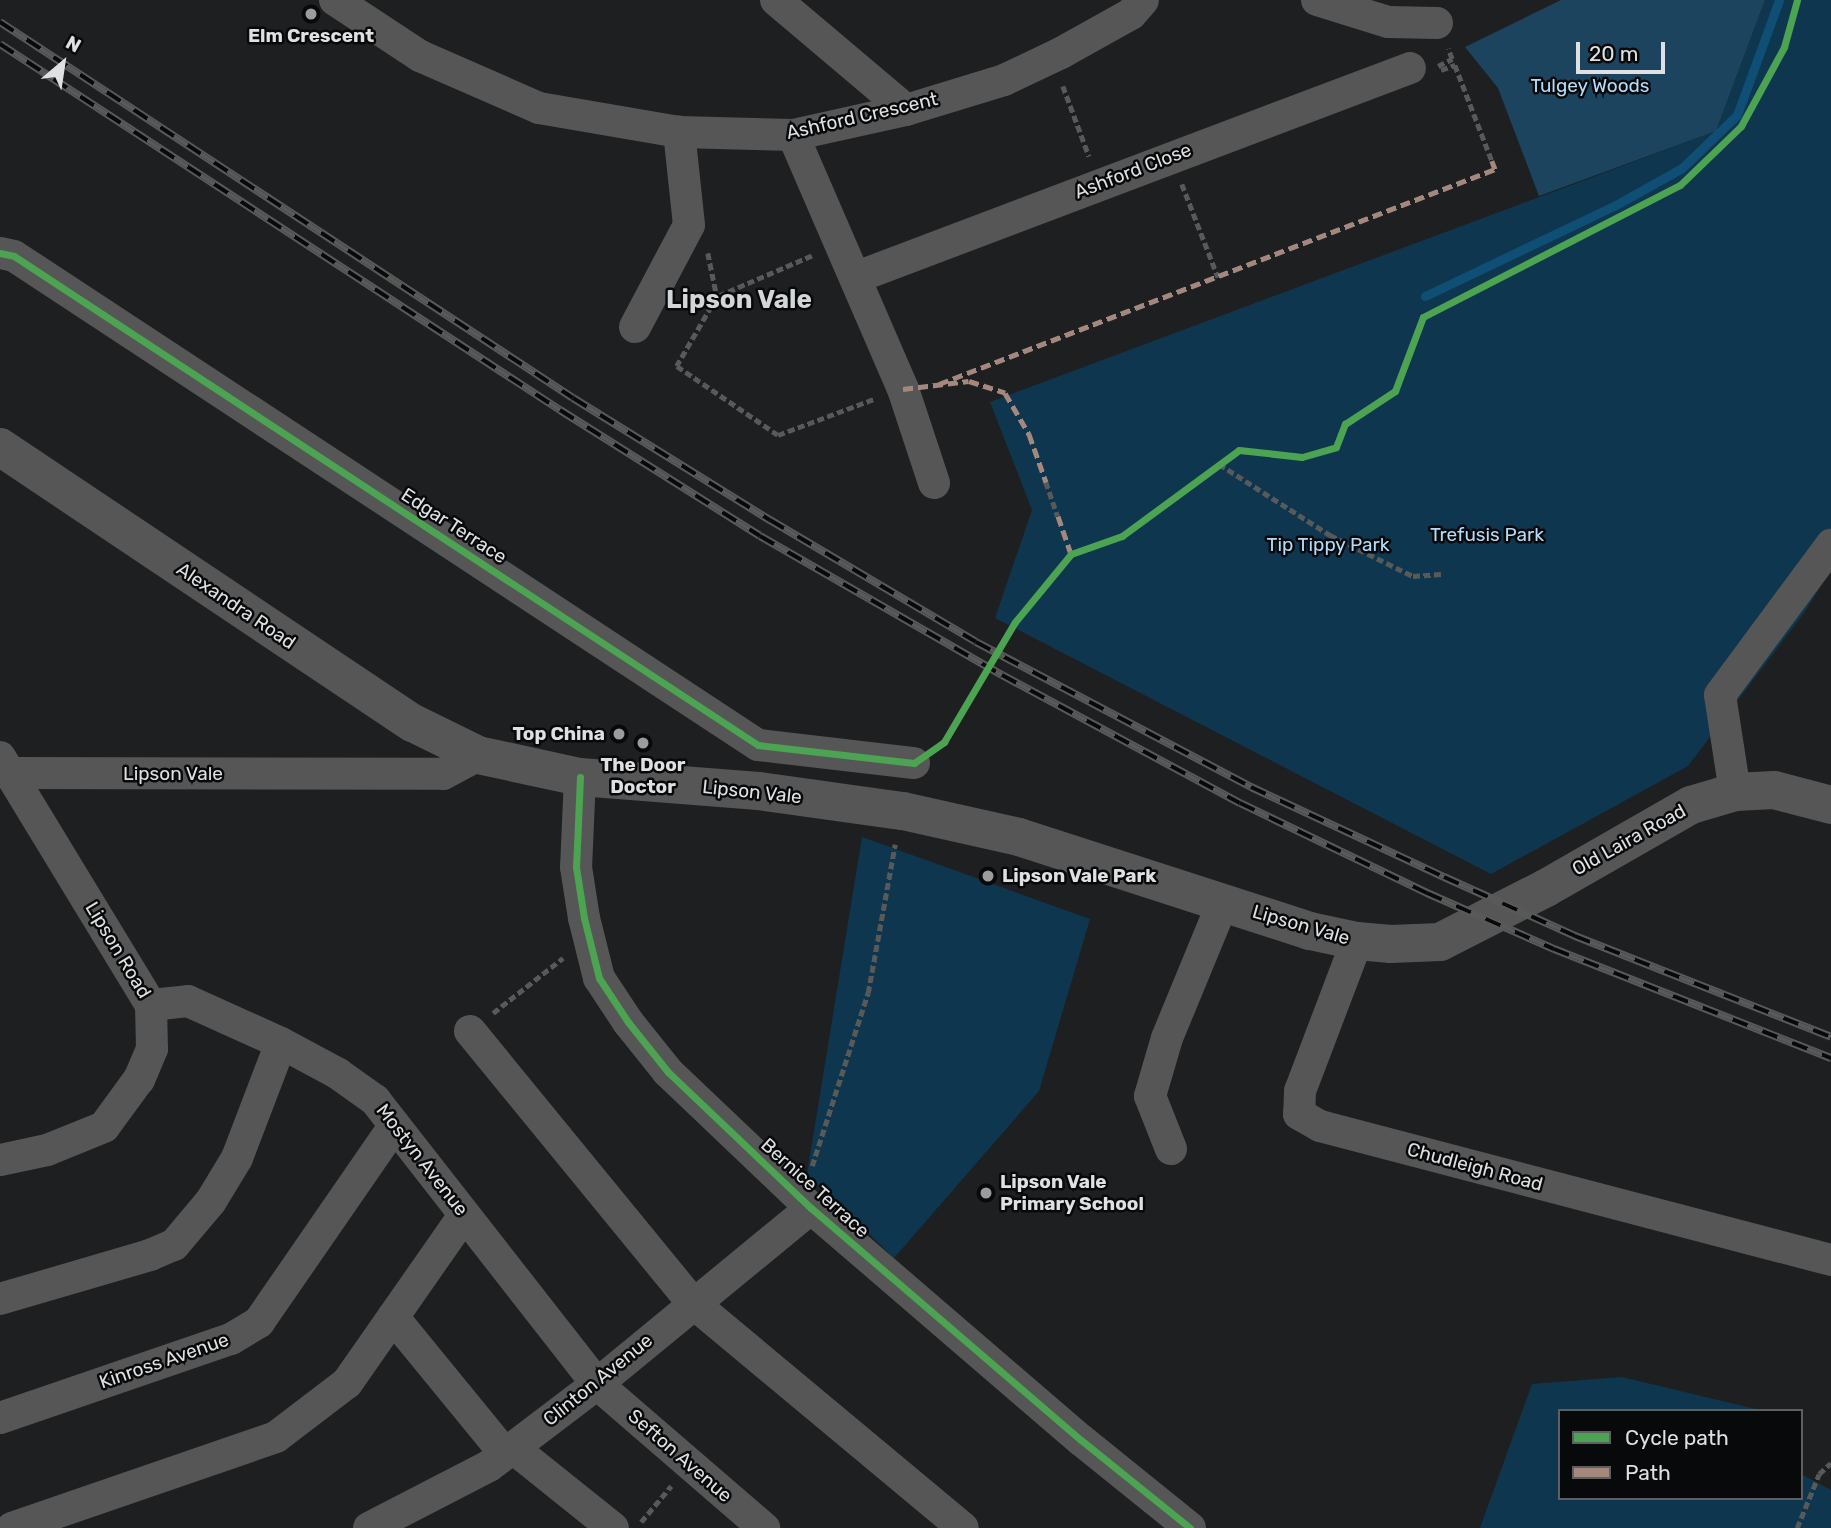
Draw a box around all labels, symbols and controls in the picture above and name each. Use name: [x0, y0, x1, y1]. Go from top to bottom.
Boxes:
marker: Elm Crescent: [303, 6, 319, 22]
place label: Elm Crescent: [248, 25, 374, 47]
north arrow: [28, 28, 98, 98]
scale bar: [1579, 28, 1668, 72]
text: N: [62, 31, 85, 58]
text: 20 m: [1589, 41, 1638, 66]
park label: Tulgey Woods: [1530, 75, 1650, 97]
street label: Ashford Crescent: [784, 87, 940, 145]
street label: Ashford Close: [1071, 138, 1195, 204]
district label: Lipson Vale: [666, 284, 812, 316]
street label: Edgar Terrace: [397, 483, 511, 569]
park label: Trefusis Park: [1430, 524, 1544, 546]
park label: Tip Tippy Park: [1266, 534, 1390, 556]
street label: Alexandra Road: [172, 558, 300, 654]
place label: Top China: [513, 723, 605, 745]
marker: Top China: [611, 726, 627, 742]
marker: The Door Doctor: [635, 735, 651, 751]
place label: The Door Doctor: [601, 754, 685, 798]
street label: Lipson Vale: [123, 763, 223, 785]
street label: Lipson Vale: [701, 775, 803, 809]
street label: Old Laira Road: [1568, 799, 1690, 881]
place label: Lipson Vale Park: [1002, 865, 1157, 887]
marker: Lipson Vale Park: [980, 868, 996, 884]
street label: Lipson Road: [80, 898, 156, 1002]
street label: Lipson Vale: [1250, 900, 1352, 950]
street label: Mostyn Avenue: [371, 1099, 473, 1221]
street label: Bernice Terrace: [756, 1133, 874, 1243]
street label: Chudleigh Road: [1405, 1138, 1545, 1196]
place label: Lipson Vale Primary School: [1000, 1171, 1144, 1215]
marker: Lipson Vale Primary School: [978, 1185, 994, 1201]
street label: Kinross Avenue: [96, 1328, 232, 1394]
street label: Clinton Avenue: [539, 1329, 657, 1431]
street label: Sefton Avenue: [623, 1405, 737, 1507]
legend: [1558, 1409, 1803, 1500]
text: Cycle path: [1625, 1425, 1729, 1450]
text: Path: [1625, 1460, 1671, 1485]

